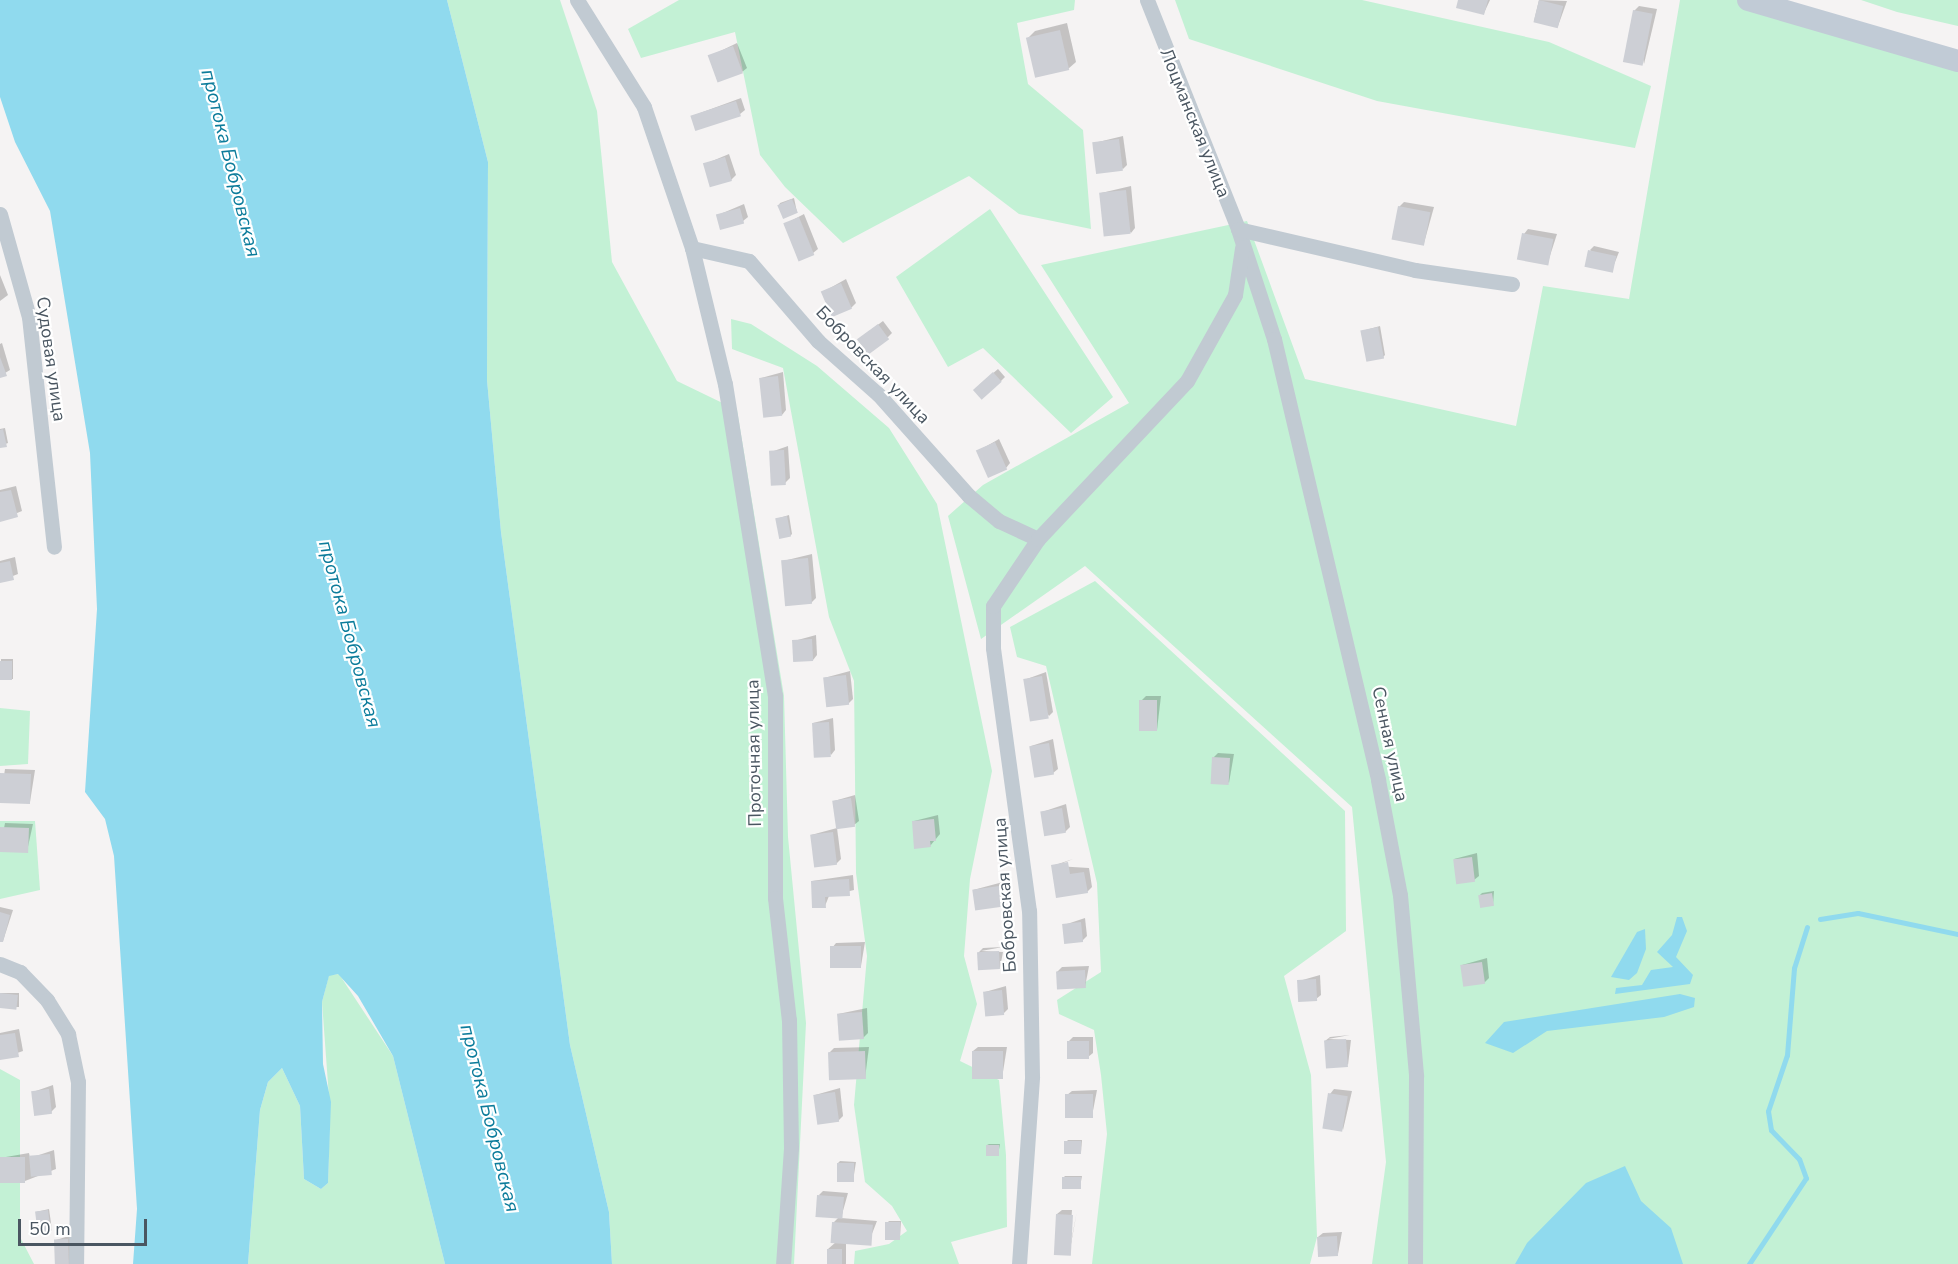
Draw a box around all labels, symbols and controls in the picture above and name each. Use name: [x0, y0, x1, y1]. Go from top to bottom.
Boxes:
street label: Лоцманская улица: [1155, 45, 1235, 201]
water label: протока Бобровская: [196, 66, 266, 260]
street label: Судовая улица: [32, 295, 70, 423]
street label: Бобровская улица: [811, 302, 935, 428]
water label: протока Бобровская: [313, 538, 387, 730]
street label: Проточная улица: [742, 679, 766, 827]
street label: Сенная улица: [1367, 685, 1413, 803]
street label: Бобровская улица: [989, 817, 1021, 973]
water label: протока Бобровская: [455, 1021, 525, 1215]
scale bar: [21, 1207, 150, 1245]
text: 50 m: [29, 1217, 71, 1241]

